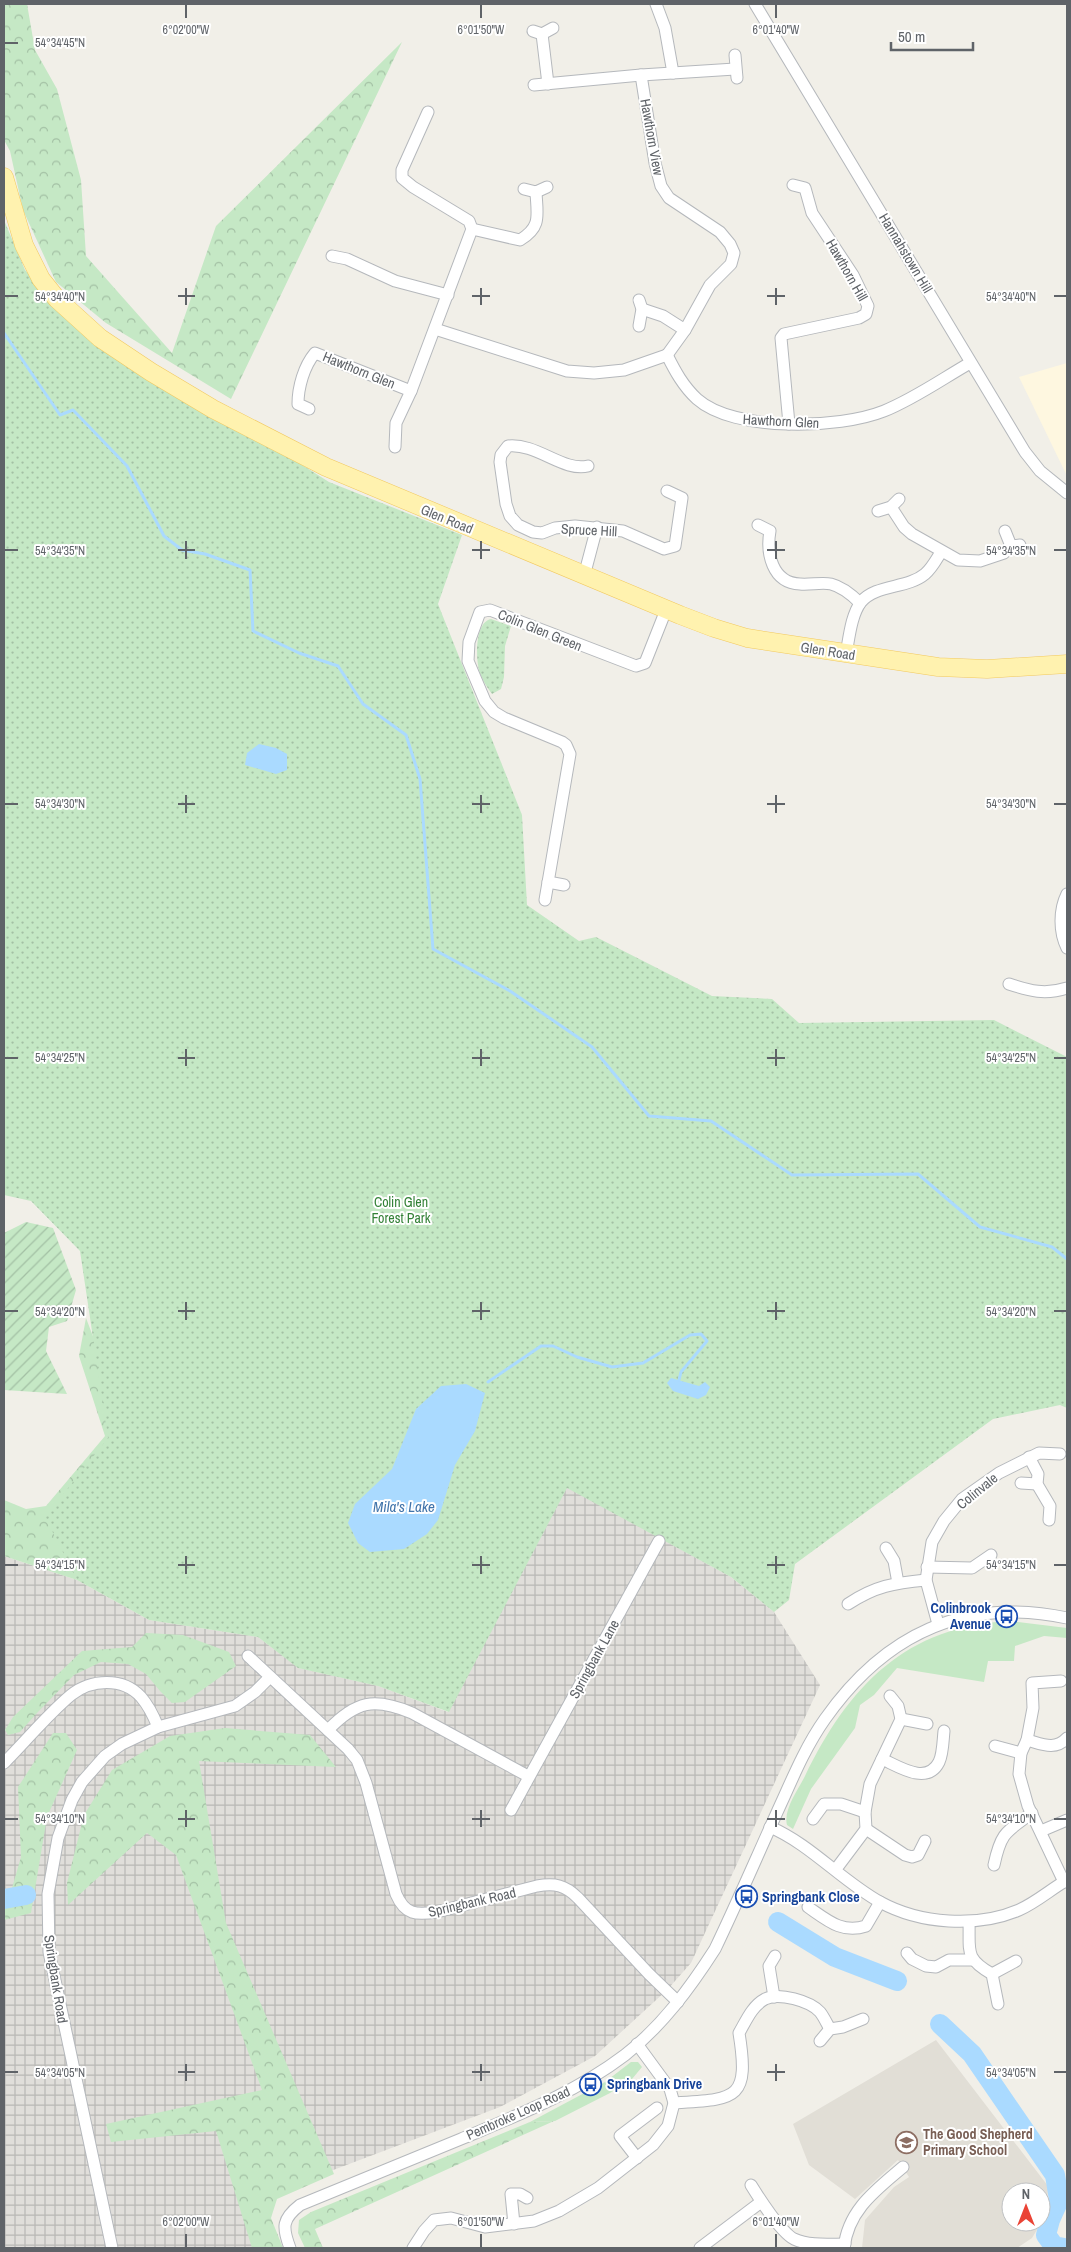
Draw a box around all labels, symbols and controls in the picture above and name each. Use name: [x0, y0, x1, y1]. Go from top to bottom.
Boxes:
scale bar: [891, 20, 974, 52]
text: 6°02'00"W: [163, 22, 210, 38]
text: 6°01'50"W: [458, 22, 505, 38]
text: 6°01'40"W: [753, 22, 800, 38]
text: 50 m: [898, 26, 925, 47]
text: 54°34'45"N: [35, 35, 85, 51]
street label: Hawthorn View: [636, 97, 668, 177]
street label: Hannahstown Hill: [875, 210, 937, 296]
street label: Hawthorn Hill: [822, 236, 872, 304]
text: 54°34'40"N: [35, 289, 85, 305]
text: 54°34'40"N: [986, 289, 1036, 305]
street label: Hawthorn Glen: [320, 347, 398, 393]
street label: Hawthorn Glen: [742, 410, 820, 432]
street label: Glen Road: [418, 500, 476, 538]
street label: Spruce Hill: [560, 520, 618, 540]
text: 54°34'35"N: [35, 543, 85, 559]
text: 54°34'35"N: [986, 543, 1036, 559]
street label: Colin Glen Green: [495, 605, 585, 655]
street label: Glen Road: [799, 638, 857, 664]
text: 54°34'30"N: [35, 796, 85, 812]
text: 54°34'30"N: [986, 796, 1036, 812]
text: 54°34'25"N: [35, 1050, 85, 1066]
text: 54°34'25"N: [986, 1050, 1036, 1066]
park label: Colin Glen Forest Park: [372, 1193, 431, 1227]
text: 54°34'20"N: [35, 1304, 85, 1320]
text: 54°34'20"N: [986, 1304, 1036, 1320]
street label: Colinvale: [953, 1469, 1001, 1513]
water label: Mila's Lake: [373, 1496, 435, 1517]
text: 54°34'15"N: [35, 1557, 85, 1573]
text: 54°34'15"N: [986, 1557, 1036, 1573]
place label: Colinbrook Avenue: [930, 1599, 992, 1633]
bus stop icon: Colinbrook Avenue: [995, 1604, 1019, 1628]
street label: Springbank Lane: [565, 1616, 623, 1702]
text: 54°34'10"N: [35, 1811, 85, 1827]
text: 54°34'10"N: [986, 1811, 1036, 1827]
street label: Springbank Road: [426, 1883, 518, 1921]
bus stop icon: Springbank Close: [734, 1885, 758, 1909]
place label: Springbank Close: [762, 1888, 860, 1906]
street label: Springbank Road: [40, 1933, 72, 2025]
text: 54°34'05"N: [35, 2065, 85, 2081]
text: 54°34'05"N: [986, 2065, 1036, 2081]
bus stop icon: Springbank Drive: [579, 2072, 603, 2096]
place label: Springbank Drive: [607, 2075, 702, 2093]
street label: Pembroke Loop Road: [463, 2082, 573, 2144]
place label: The Good Shepherd Primary School: [923, 2125, 1033, 2159]
school or university icon: The Good Shepherd Primary School: [895, 2130, 919, 2154]
north arrow: [1001, 2182, 1051, 2232]
text: N: [1022, 2185, 1030, 2203]
text: 6°02'00"W: [163, 2214, 210, 2230]
text: 6°01'50"W: [458, 2214, 505, 2230]
text: 6°01'40"W: [753, 2214, 800, 2230]

